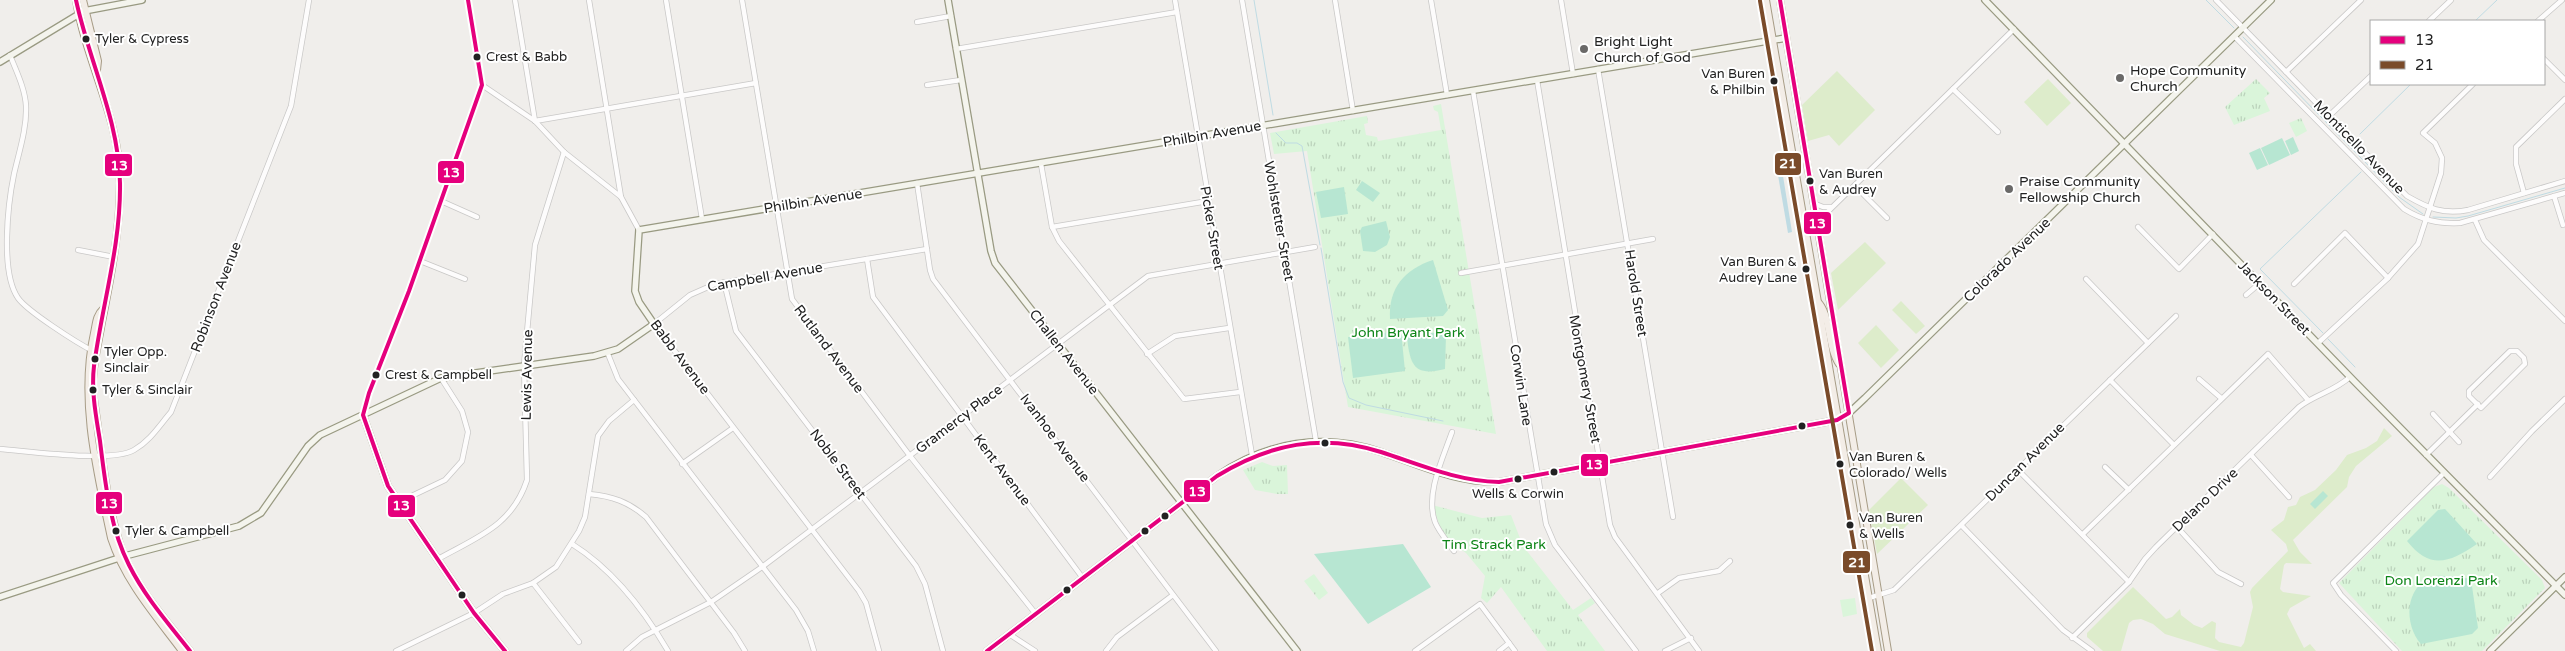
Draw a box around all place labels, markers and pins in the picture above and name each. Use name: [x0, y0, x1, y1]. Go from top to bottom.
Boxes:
place label: Tyler & Cypress: [95, 31, 189, 47]
place label: Bright Light Church of God: [1594, 33, 1691, 66]
marker: Tyler & Cypress: [81, 34, 91, 44]
marker: Bright Light Church of God: [1578, 43, 1590, 55]
place label: Crest & Babb: [486, 49, 567, 65]
marker: Crest & Babb: [472, 52, 482, 62]
place label: Hope Community Church: [2130, 62, 2247, 95]
place label: Van Buren & Philbin: [1701, 66, 1765, 98]
marker: Hope Community Church: [2114, 72, 2126, 84]
marker: Van Buren & Philbin: [1769, 76, 1779, 86]
place label: Van Buren & Audrey: [1819, 166, 1883, 198]
place label: Praise Community Fellowship Church: [2019, 173, 2141, 206]
marker: Van Buren & Audrey: [1805, 176, 1815, 186]
marker: Praise Community Fellowship Church: [2003, 183, 2015, 195]
place label: Van Buren & Audrey Lane: [1719, 254, 1797, 286]
marker: Van Buren & Audrey Lane: [1801, 264, 1811, 274]
place label: Tyler Opp. Sinclair: [104, 344, 167, 376]
marker: Tyler Opp. Sinclair: [90, 354, 100, 364]
place label: Crest & Campbell: [385, 367, 492, 383]
marker: Crest & Campbell: [371, 370, 381, 380]
place label: Tyler & Sinclair: [102, 382, 193, 398]
marker: Tyler & Sinclair: [88, 385, 98, 395]
unlabelled marker: [1797, 421, 1807, 431]
unlabelled marker: [1320, 438, 1330, 448]
place label: Van Buren & Colorado/ Wells: [1849, 449, 1947, 481]
marker: Van Buren & Colorado/ Wells: [1835, 459, 1845, 469]
unlabelled marker: [1549, 467, 1559, 477]
marker: Wells & Corwin: [1513, 474, 1523, 484]
place label: Wells & Corwin: [1472, 486, 1564, 502]
place label: Van Buren & Wells: [1859, 510, 1923, 542]
unlabelled marker: [1160, 511, 1170, 521]
marker: Van Buren & Wells: [1845, 520, 1855, 530]
place label: Tyler & Campbell: [125, 523, 229, 539]
marker: Tyler & Campbell: [111, 526, 121, 536]
unlabelled marker: [1140, 526, 1150, 536]
unlabelled marker: [1062, 585, 1072, 595]
unlabelled marker: [457, 590, 467, 600]

